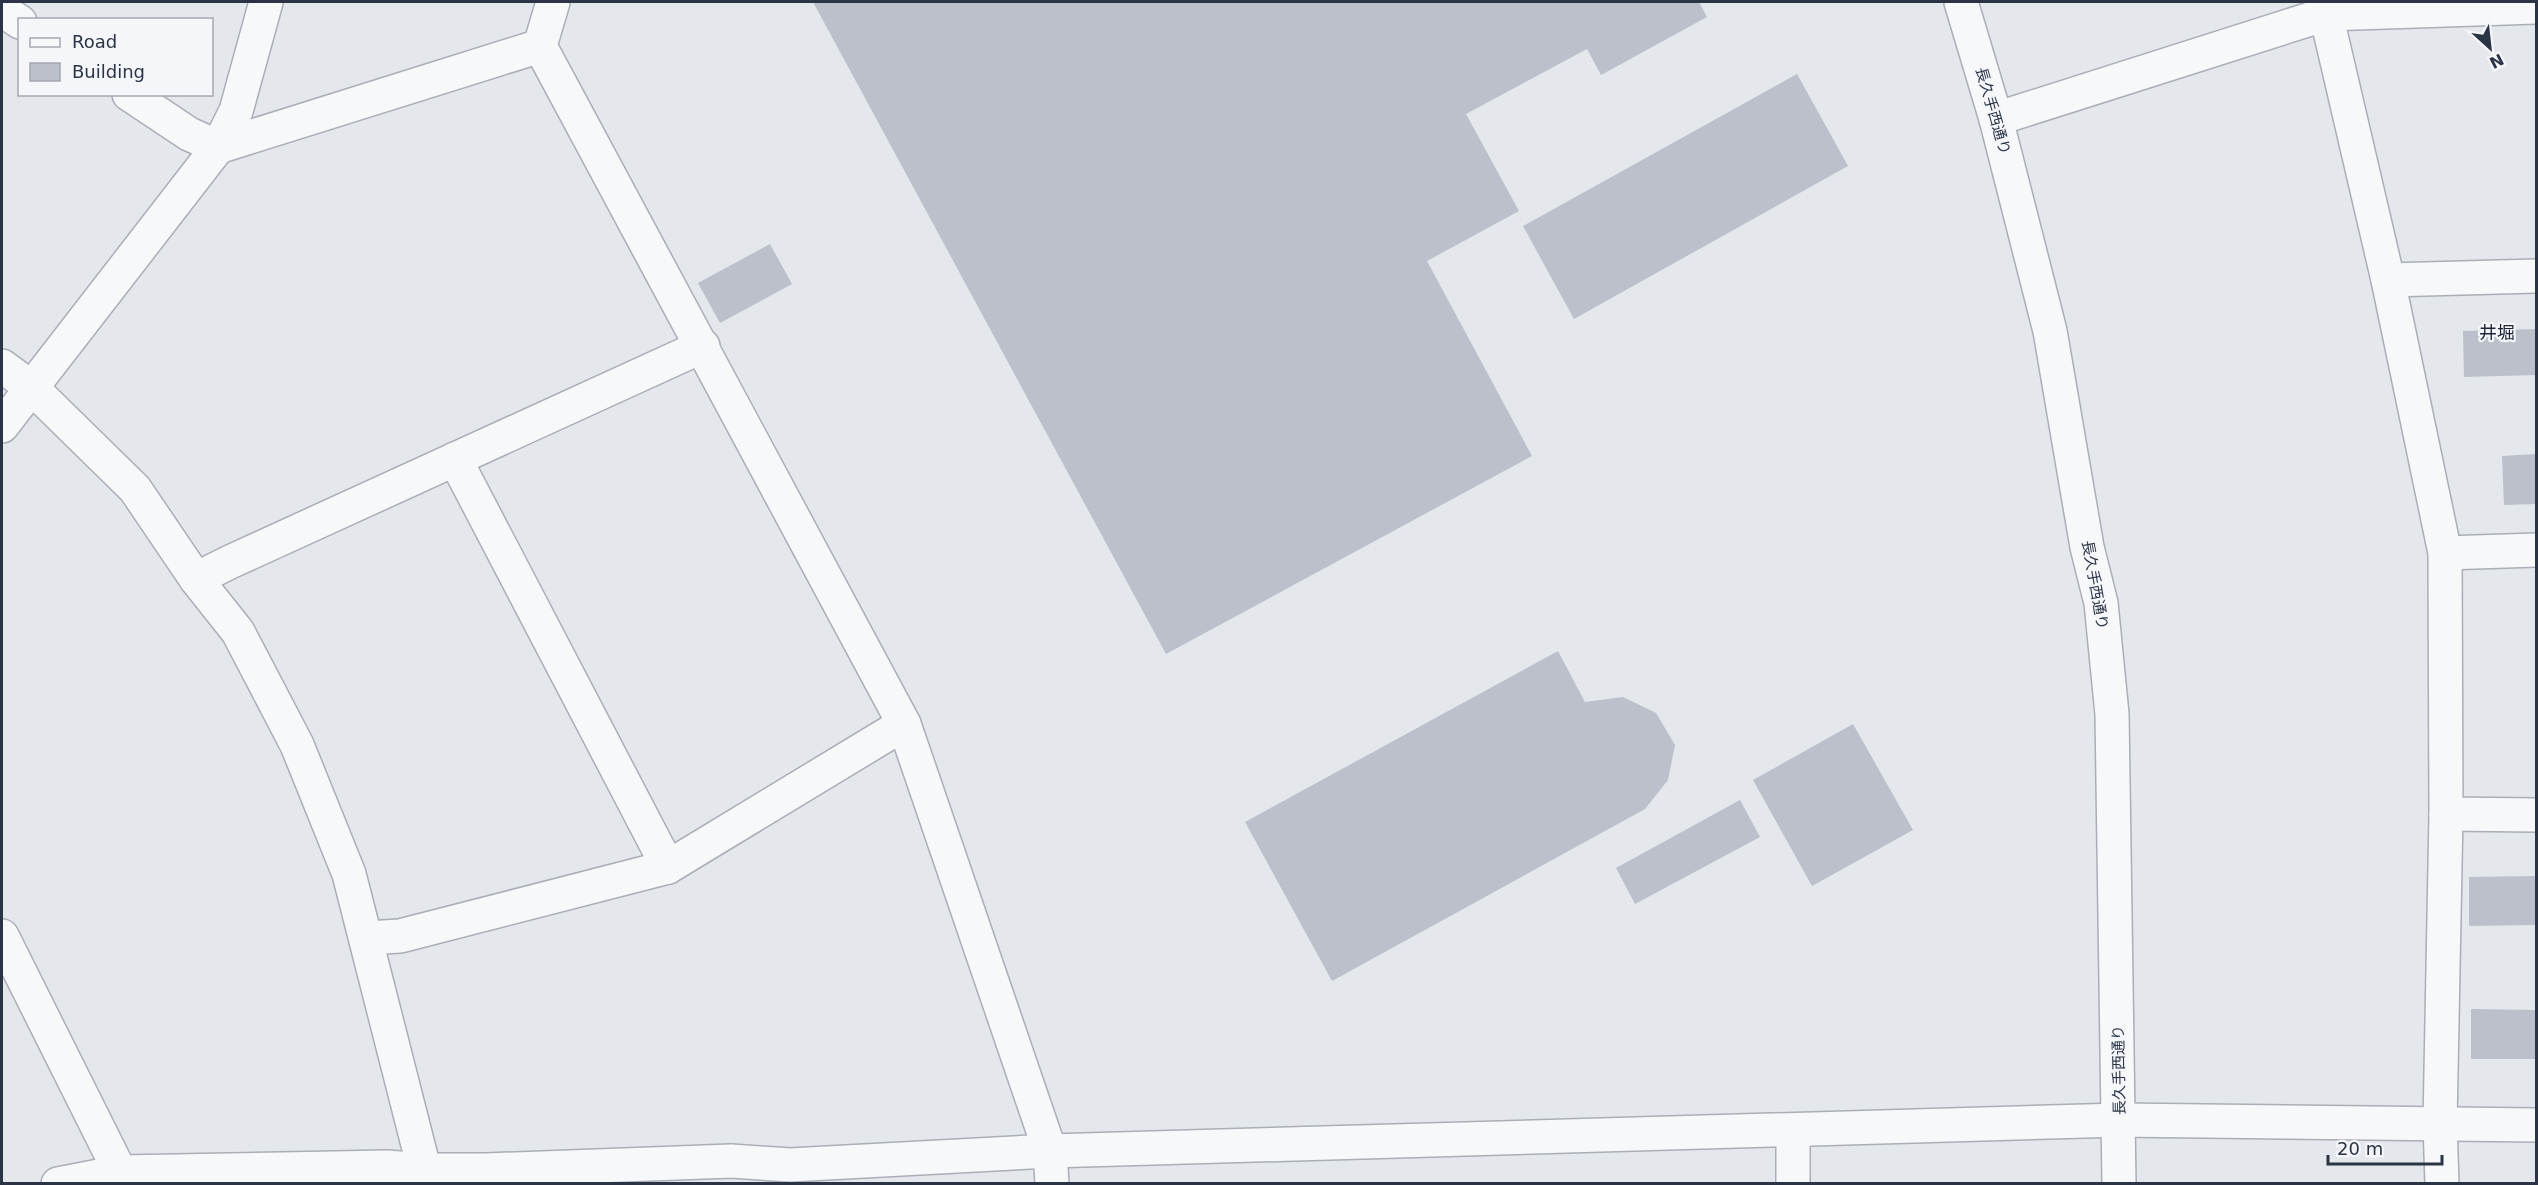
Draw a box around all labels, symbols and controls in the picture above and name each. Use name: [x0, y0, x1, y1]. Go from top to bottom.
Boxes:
legend: [18, 18, 213, 96]
north arrow: [2460, 18, 2520, 78]
text: Road: [72, 31, 117, 52]
text: N: [2486, 49, 2507, 72]
text: Building: [72, 61, 145, 82]
street label: 長久手西通り: [1972, 65, 2014, 157]
district label: 井堀: [2479, 322, 2515, 343]
street label: 長久手西通り: [2078, 539, 2112, 631]
street label: 長久手西通り: [2109, 1025, 2129, 1115]
scale bar: [2328, 1128, 2442, 1166]
text: 20 m: [2337, 1138, 2383, 1159]

